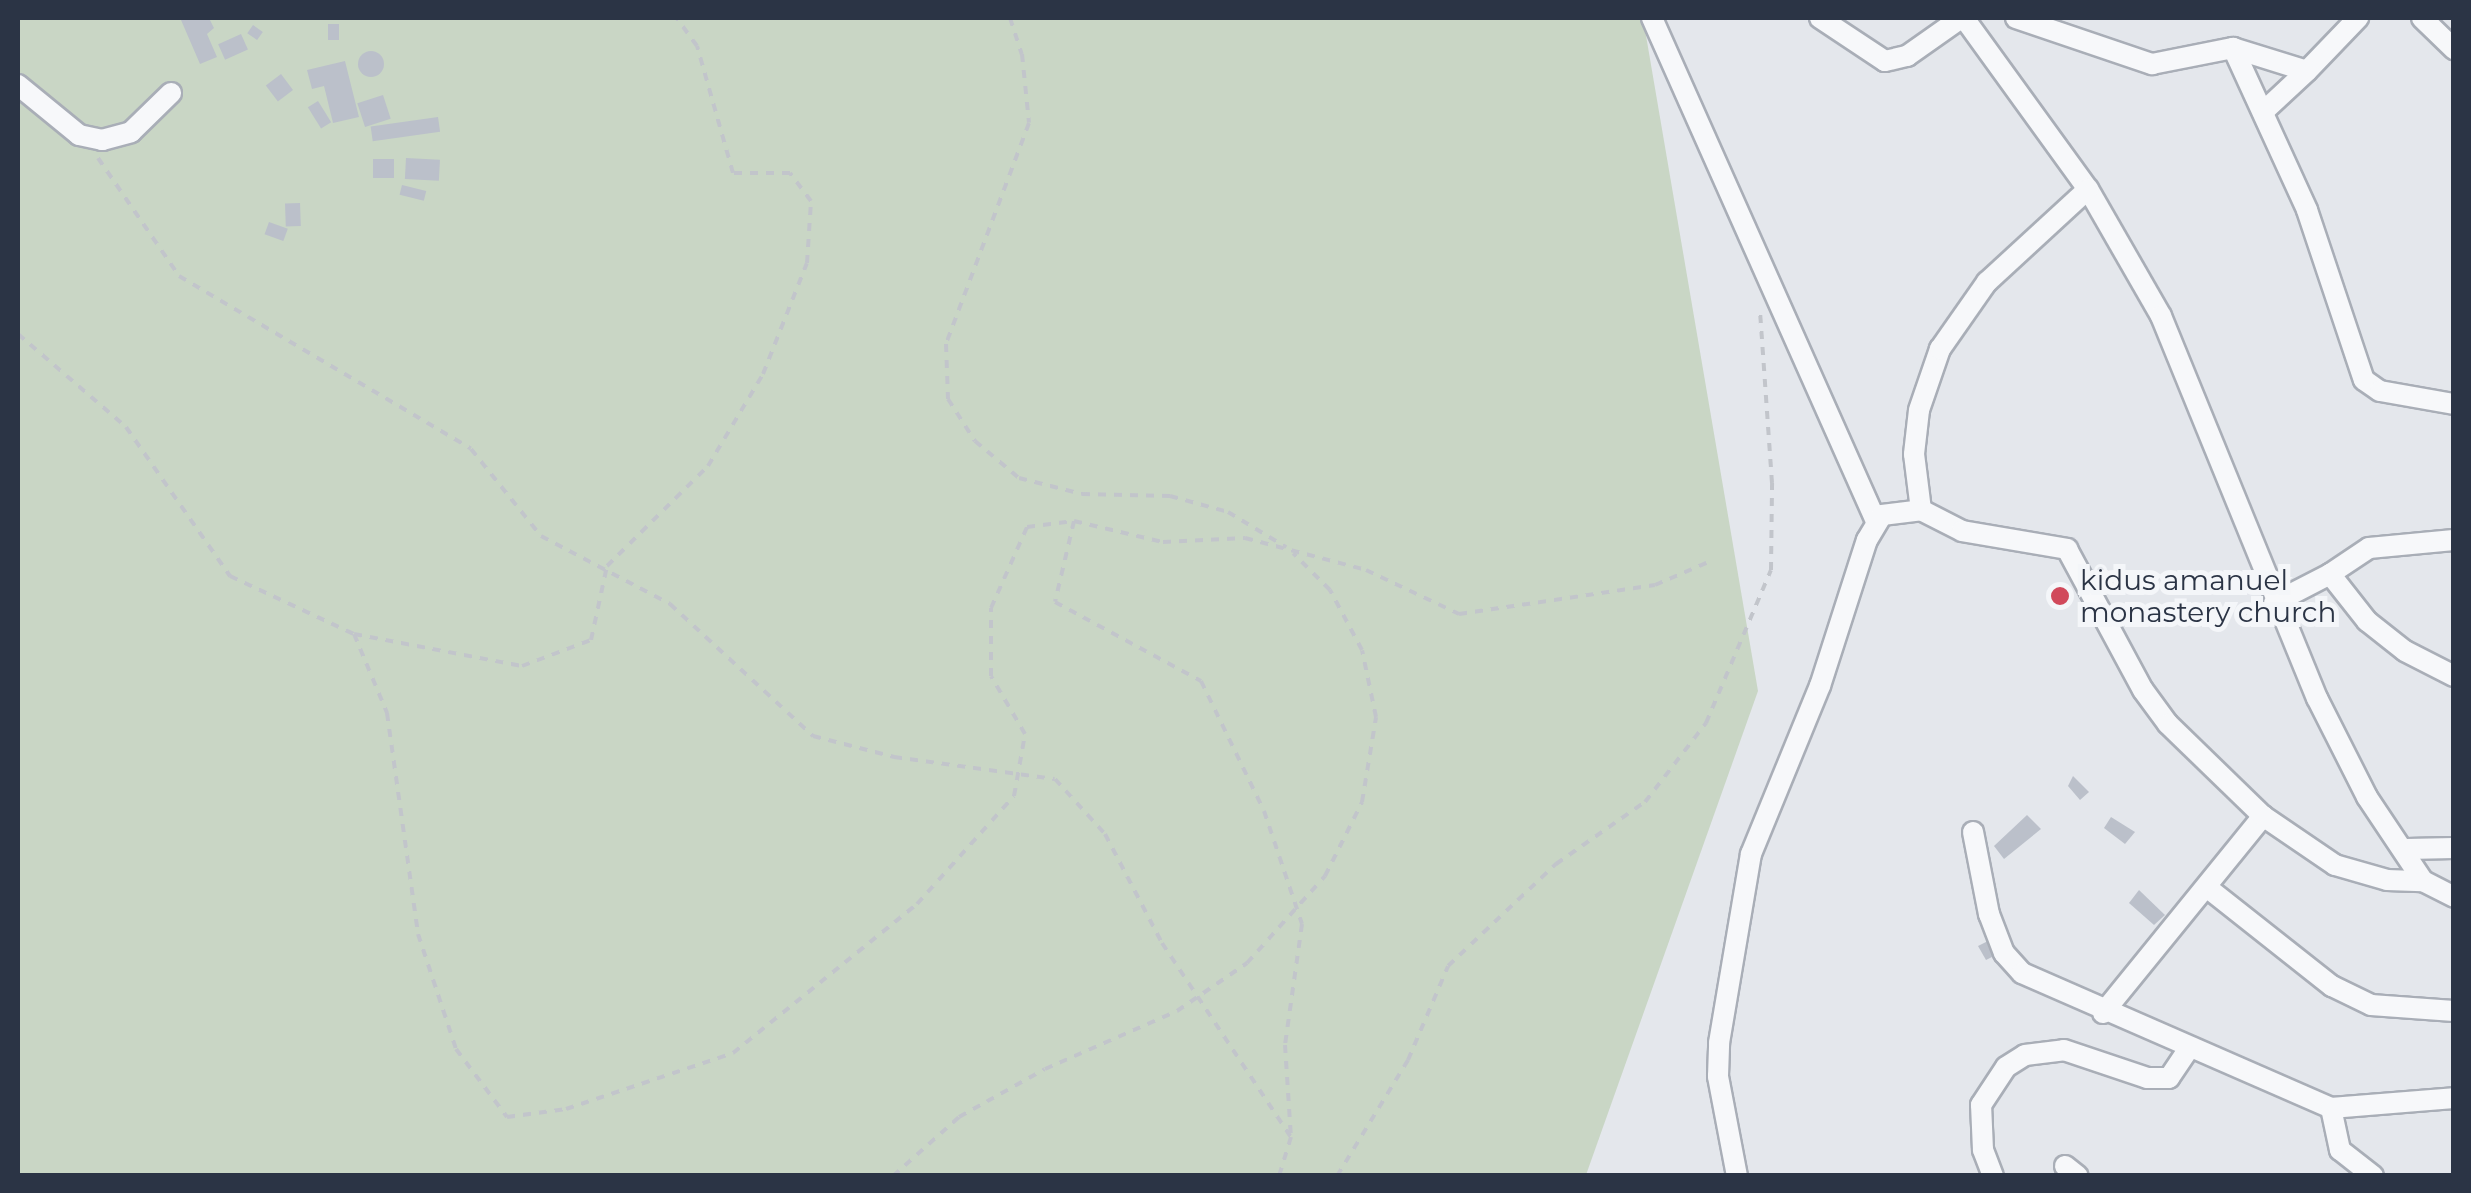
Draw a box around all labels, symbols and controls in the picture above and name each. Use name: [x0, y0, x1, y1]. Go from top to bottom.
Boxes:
place label: kidus amanuel monastery church: [2080, 563, 2336, 629]
marker: kidus amanuel monastery church: [2049, 585, 2071, 607]

